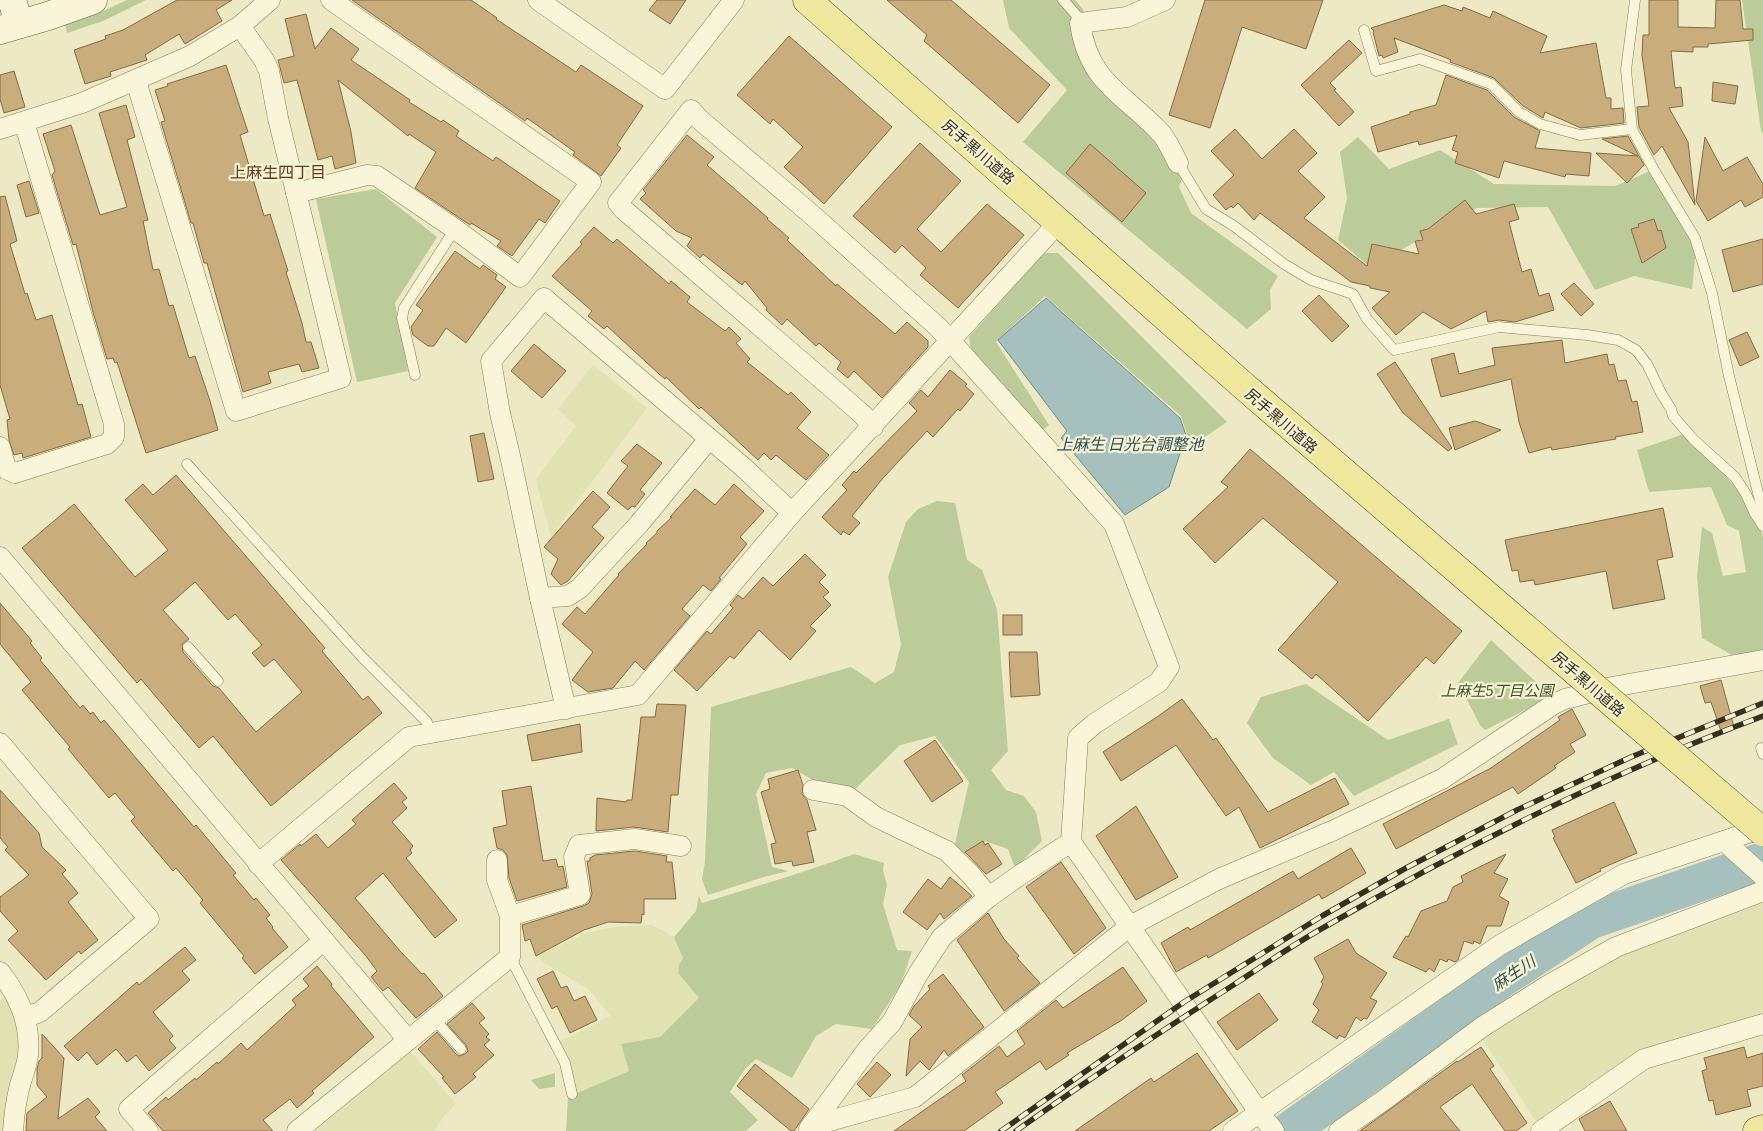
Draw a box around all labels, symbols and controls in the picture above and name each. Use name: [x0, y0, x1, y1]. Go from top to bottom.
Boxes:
street label: 尻手黒川道路: [937, 113, 1021, 189]
district label: 上麻生四丁目: [230, 159, 326, 183]
street label: 尻手黒川道路: [1240, 382, 1324, 458]
water label: 上麻生 日光台調整池: [1056, 431, 1206, 455]
street label: 尻手黒川道路: [1547, 645, 1631, 721]
park label: 上麻生5丁目公園: [1441, 678, 1555, 701]
water label: 麻生川: [1486, 948, 1541, 995]

